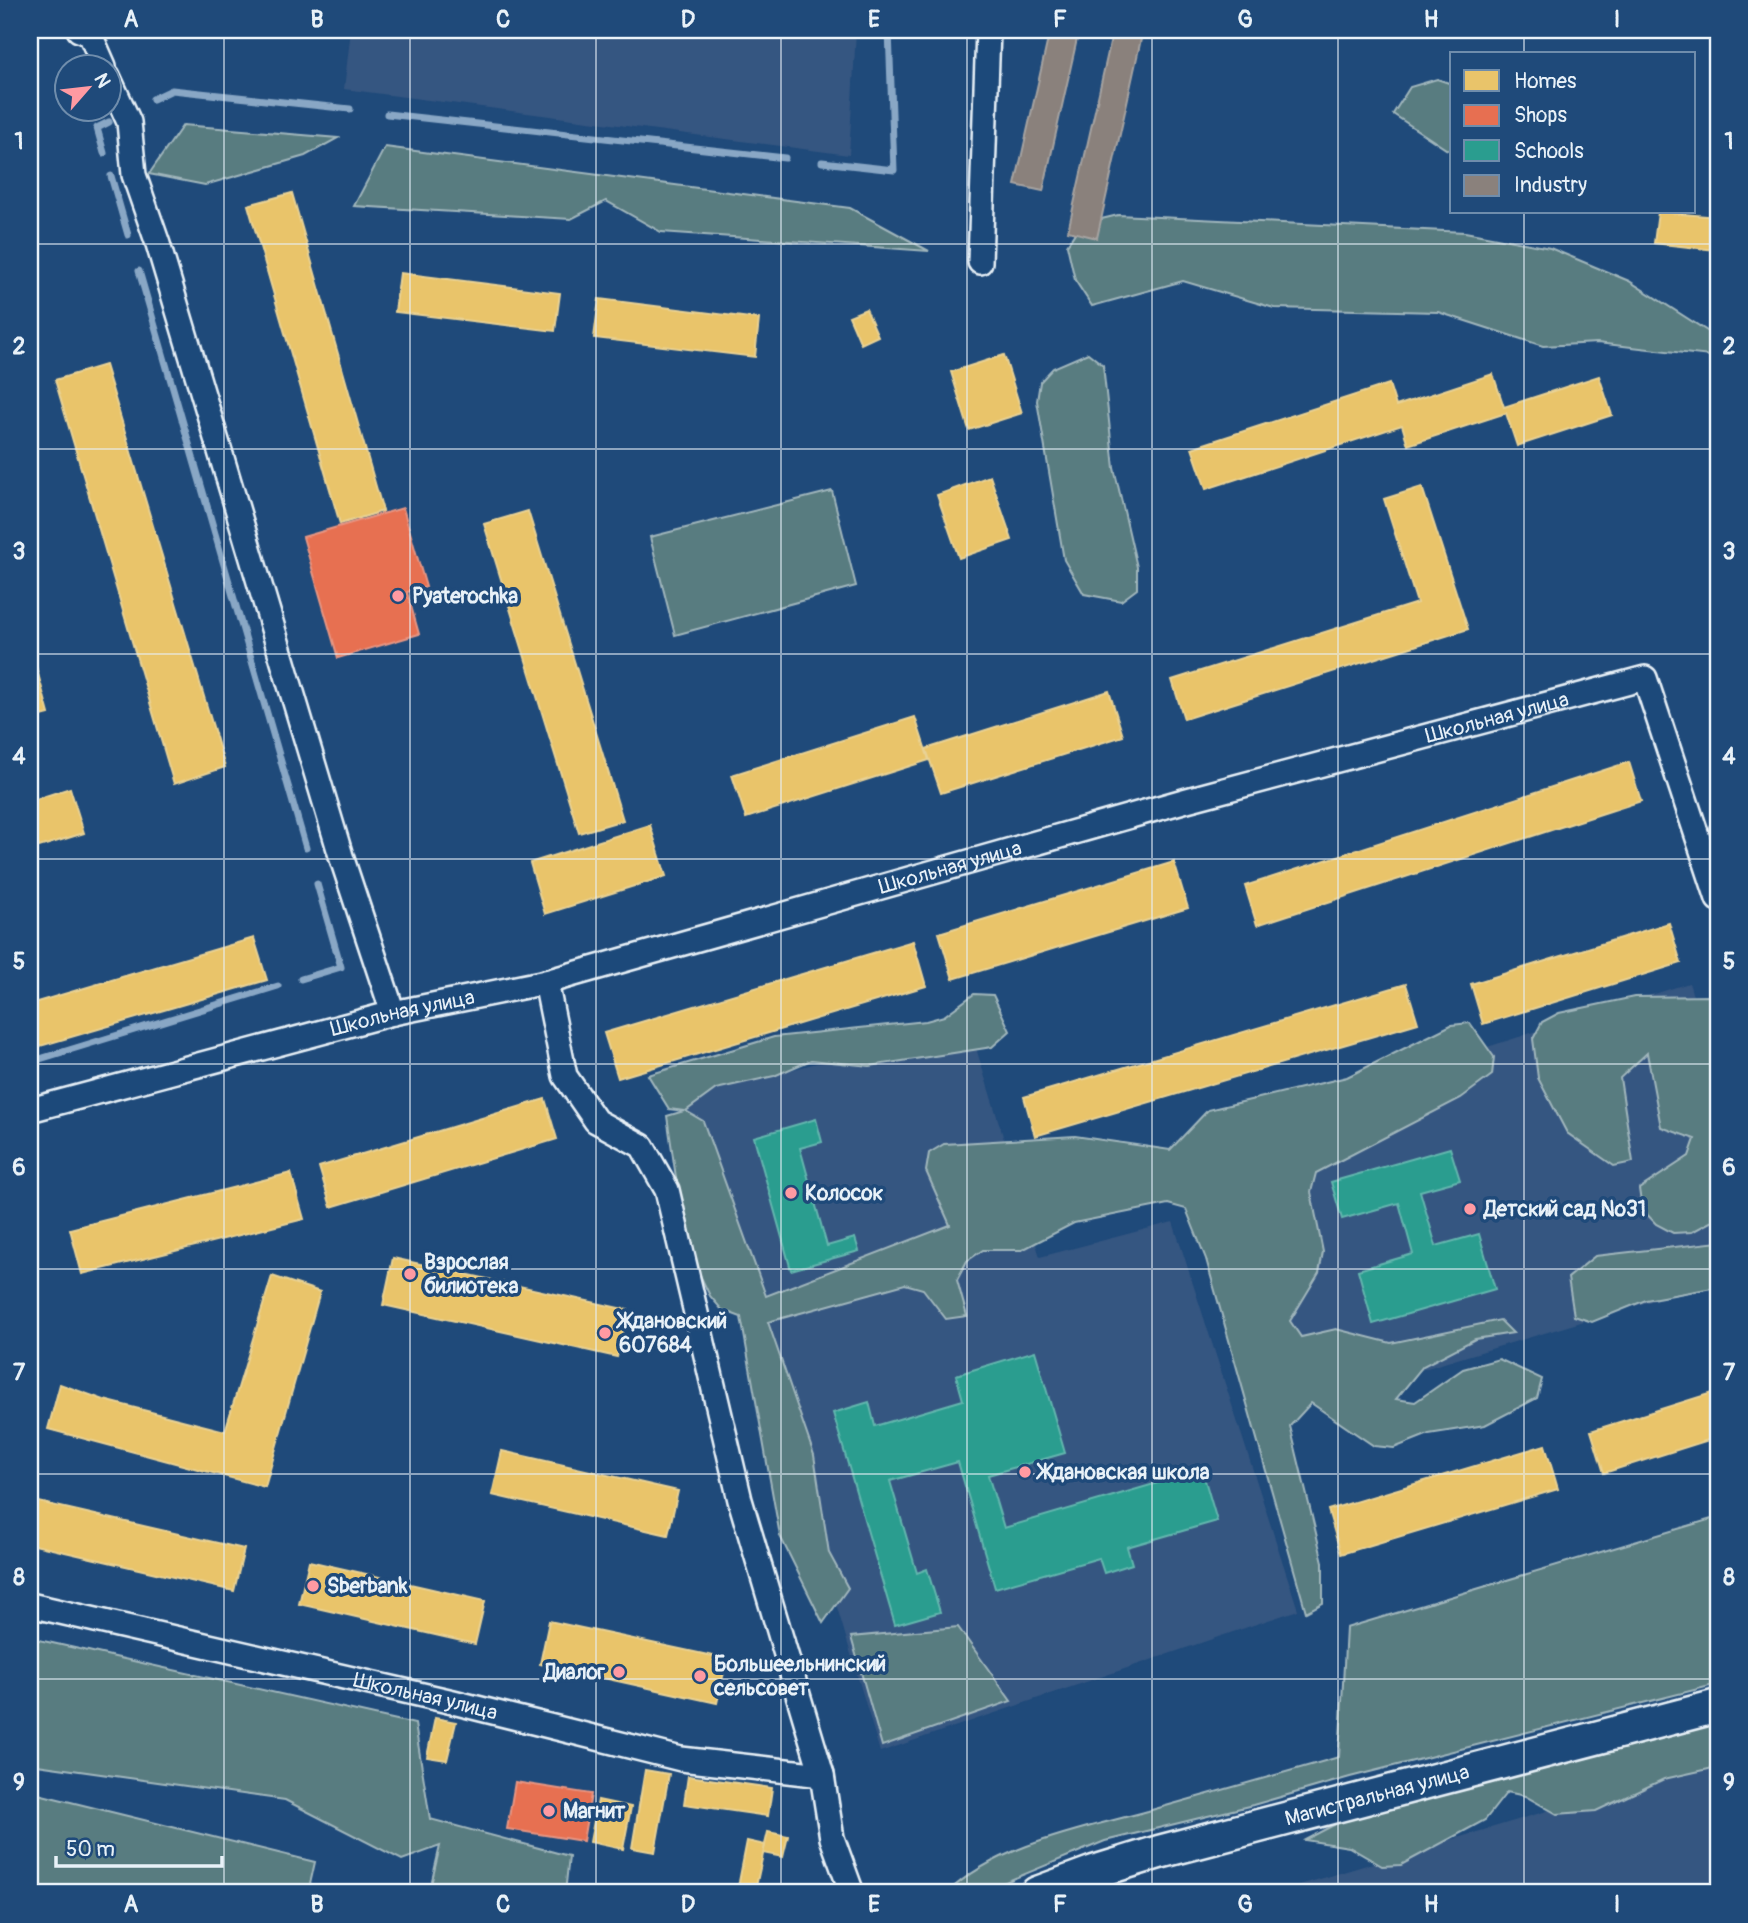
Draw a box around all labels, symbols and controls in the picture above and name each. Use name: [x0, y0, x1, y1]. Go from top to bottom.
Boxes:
text: A: [124, 5, 139, 34]
text: B: [310, 5, 324, 34]
text: C: [496, 5, 510, 34]
text: D: [681, 5, 695, 34]
text: E: [868, 5, 880, 34]
text: F: [1053, 5, 1067, 34]
text: G: [1237, 5, 1253, 34]
text: H: [1424, 5, 1438, 34]
text: I: [1614, 5, 1620, 34]
north arrow: [52, 52, 122, 122]
legend: [1450, 52, 1696, 214]
text: Homes: [1514, 68, 1577, 95]
text: N: [89, 69, 116, 92]
text: Shops: [1514, 102, 1567, 129]
text: 1: [15, 127, 24, 156]
text: 1: [1725, 127, 1734, 156]
text: Schools: [1514, 138, 1584, 165]
text: Industry: [1514, 172, 1587, 199]
text: 2: [13, 332, 26, 361]
text: 2: [1723, 332, 1736, 361]
text: 3: [13, 537, 25, 566]
text: 3: [1723, 537, 1735, 566]
place label: Pyaterochka: [412, 583, 518, 610]
marker: Pyaterochka: [390, 588, 406, 604]
street label: Школьная улица: [1423, 686, 1572, 750]
text: 4: [12, 742, 26, 771]
text: 4: [1722, 742, 1736, 771]
street label: Школьная улица: [876, 835, 1025, 901]
text: 5: [13, 947, 25, 976]
text: 5: [1723, 947, 1735, 976]
street label: Школьная улица: [328, 984, 477, 1043]
text: 6: [12, 1153, 26, 1182]
text: 6: [1722, 1153, 1736, 1182]
place label: Колосок: [805, 1180, 884, 1207]
marker: Колосок: [783, 1185, 799, 1201]
place label: Детский сад №31: [1482, 1196, 1646, 1223]
marker: Детский сад №31: [1462, 1201, 1478, 1217]
place label: Взрослая билиотека: [424, 1249, 519, 1300]
marker: Взрослая билиотека: [402, 1266, 418, 1282]
place label: Ждановский 607684: [615, 1308, 727, 1359]
marker: Ждановский 607684: [597, 1325, 613, 1341]
text: 7: [13, 1358, 26, 1387]
text: 7: [1723, 1358, 1736, 1387]
place label: Ждановская школа: [1035, 1459, 1210, 1486]
marker: Ждановская школа: [1017, 1464, 1033, 1480]
text: 8: [13, 1563, 25, 1592]
text: 8: [1723, 1563, 1735, 1592]
place label: Sberbank: [327, 1573, 408, 1600]
marker: Sberbank: [305, 1578, 321, 1594]
place label: Большеельнинский сельсовет: [713, 1651, 886, 1702]
place label: Диалог: [542, 1659, 606, 1686]
marker: Диалог: [611, 1664, 627, 1680]
street label: Школьная улица: [351, 1667, 500, 1727]
marker: Большеельнинский сельсовет: [692, 1668, 708, 1684]
street label: Магистральная улица: [1282, 1759, 1472, 1833]
text: 9: [13, 1768, 25, 1797]
text: 9: [1723, 1768, 1735, 1797]
place label: Магнит: [563, 1798, 626, 1825]
marker: Магнит: [541, 1803, 557, 1819]
scale bar: [56, 1825, 222, 1869]
text: 50 m: [66, 1836, 115, 1863]
text: A: [124, 1890, 139, 1919]
text: B: [310, 1890, 324, 1919]
text: C: [496, 1890, 510, 1919]
text: D: [681, 1890, 695, 1919]
text: E: [868, 1890, 880, 1919]
text: F: [1053, 1890, 1067, 1919]
text: G: [1237, 1890, 1253, 1919]
text: H: [1424, 1890, 1438, 1919]
text: I: [1614, 1890, 1620, 1919]

